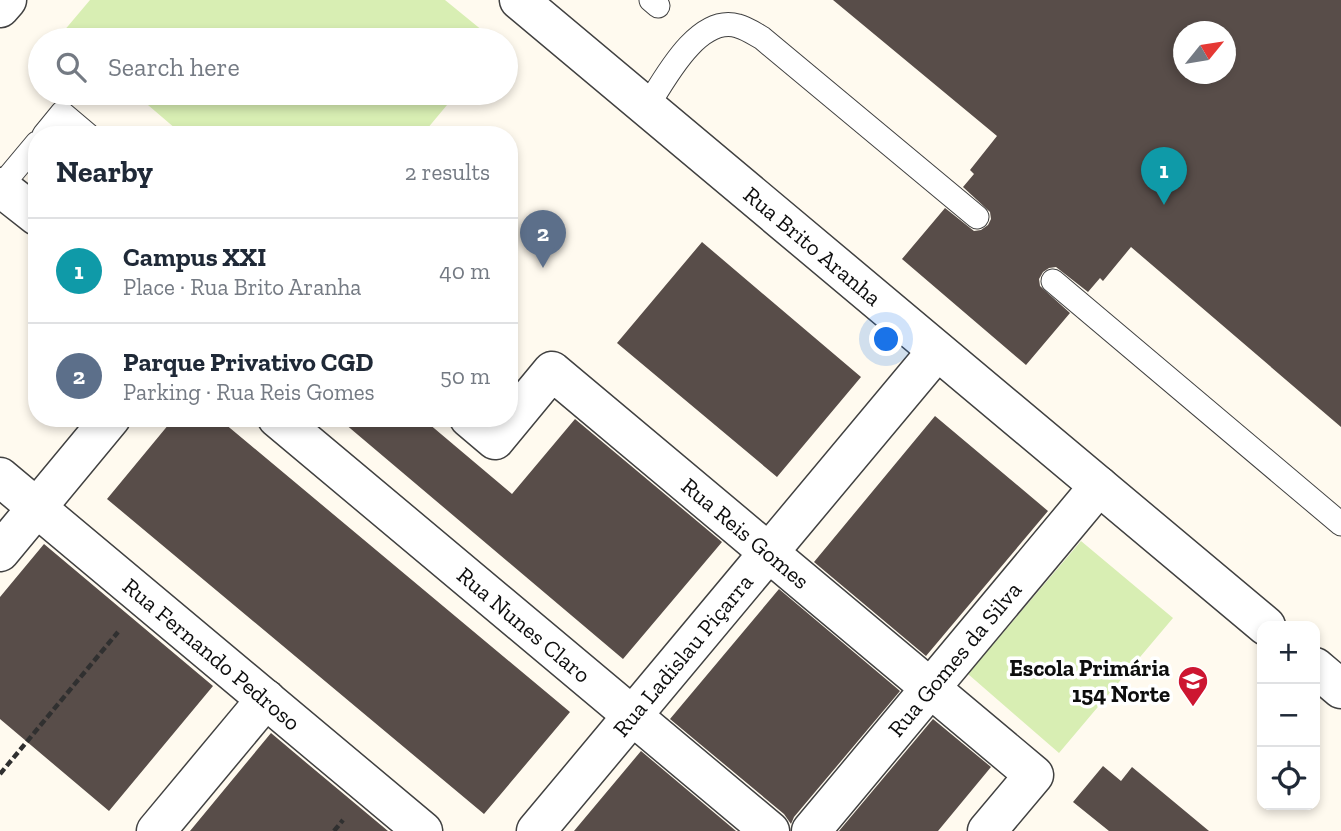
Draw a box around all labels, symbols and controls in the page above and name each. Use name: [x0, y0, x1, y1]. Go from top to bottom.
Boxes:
north arrow: [1173, 21, 1236, 84]
search box: [28, 28, 518, 105]
icon: search: [52, 48, 90, 86]
text: Search here: [108, 51, 240, 83]
pin: 1: [1141, 147, 1187, 205]
text: Nearby: [56, 154, 153, 190]
text: 2 results: [405, 158, 490, 186]
street label: Rua Brito Aranha: [738, 180, 887, 312]
pin: 2: [520, 210, 566, 268]
text: Campus XXI: [123, 241, 266, 273]
text: 1: [74, 257, 84, 285]
text: 40 m: [439, 257, 490, 285]
text: Place · Rua Brito Aranha: [123, 273, 361, 301]
your location: [869, 322, 903, 356]
text: Parque Privativo CGD: [123, 346, 373, 378]
text: 2: [73, 362, 85, 390]
text: 50 m: [440, 362, 490, 390]
text: Parking · Rua Reis Gomes: [123, 378, 375, 406]
street label: Rua Reis Gomes: [676, 472, 815, 595]
street label: Rua Nunes Claro: [451, 561, 596, 689]
street label: Rua Ladislau Piçarra: [607, 568, 759, 742]
street label: Rua Fernando Pedroso: [117, 572, 306, 736]
street label: Rua Gomes da Silva: [882, 576, 1027, 742]
map controls: [1257, 621, 1320, 810]
button: +: [1257, 621, 1320, 684]
place label: Escola Primária 154 Norte: [1009, 654, 1170, 708]
school or university icon: Escola Primária 154 Norte: [1176, 664, 1210, 708]
button: −: [1257, 684, 1320, 747]
button: locate: [1257, 747, 1320, 810]

